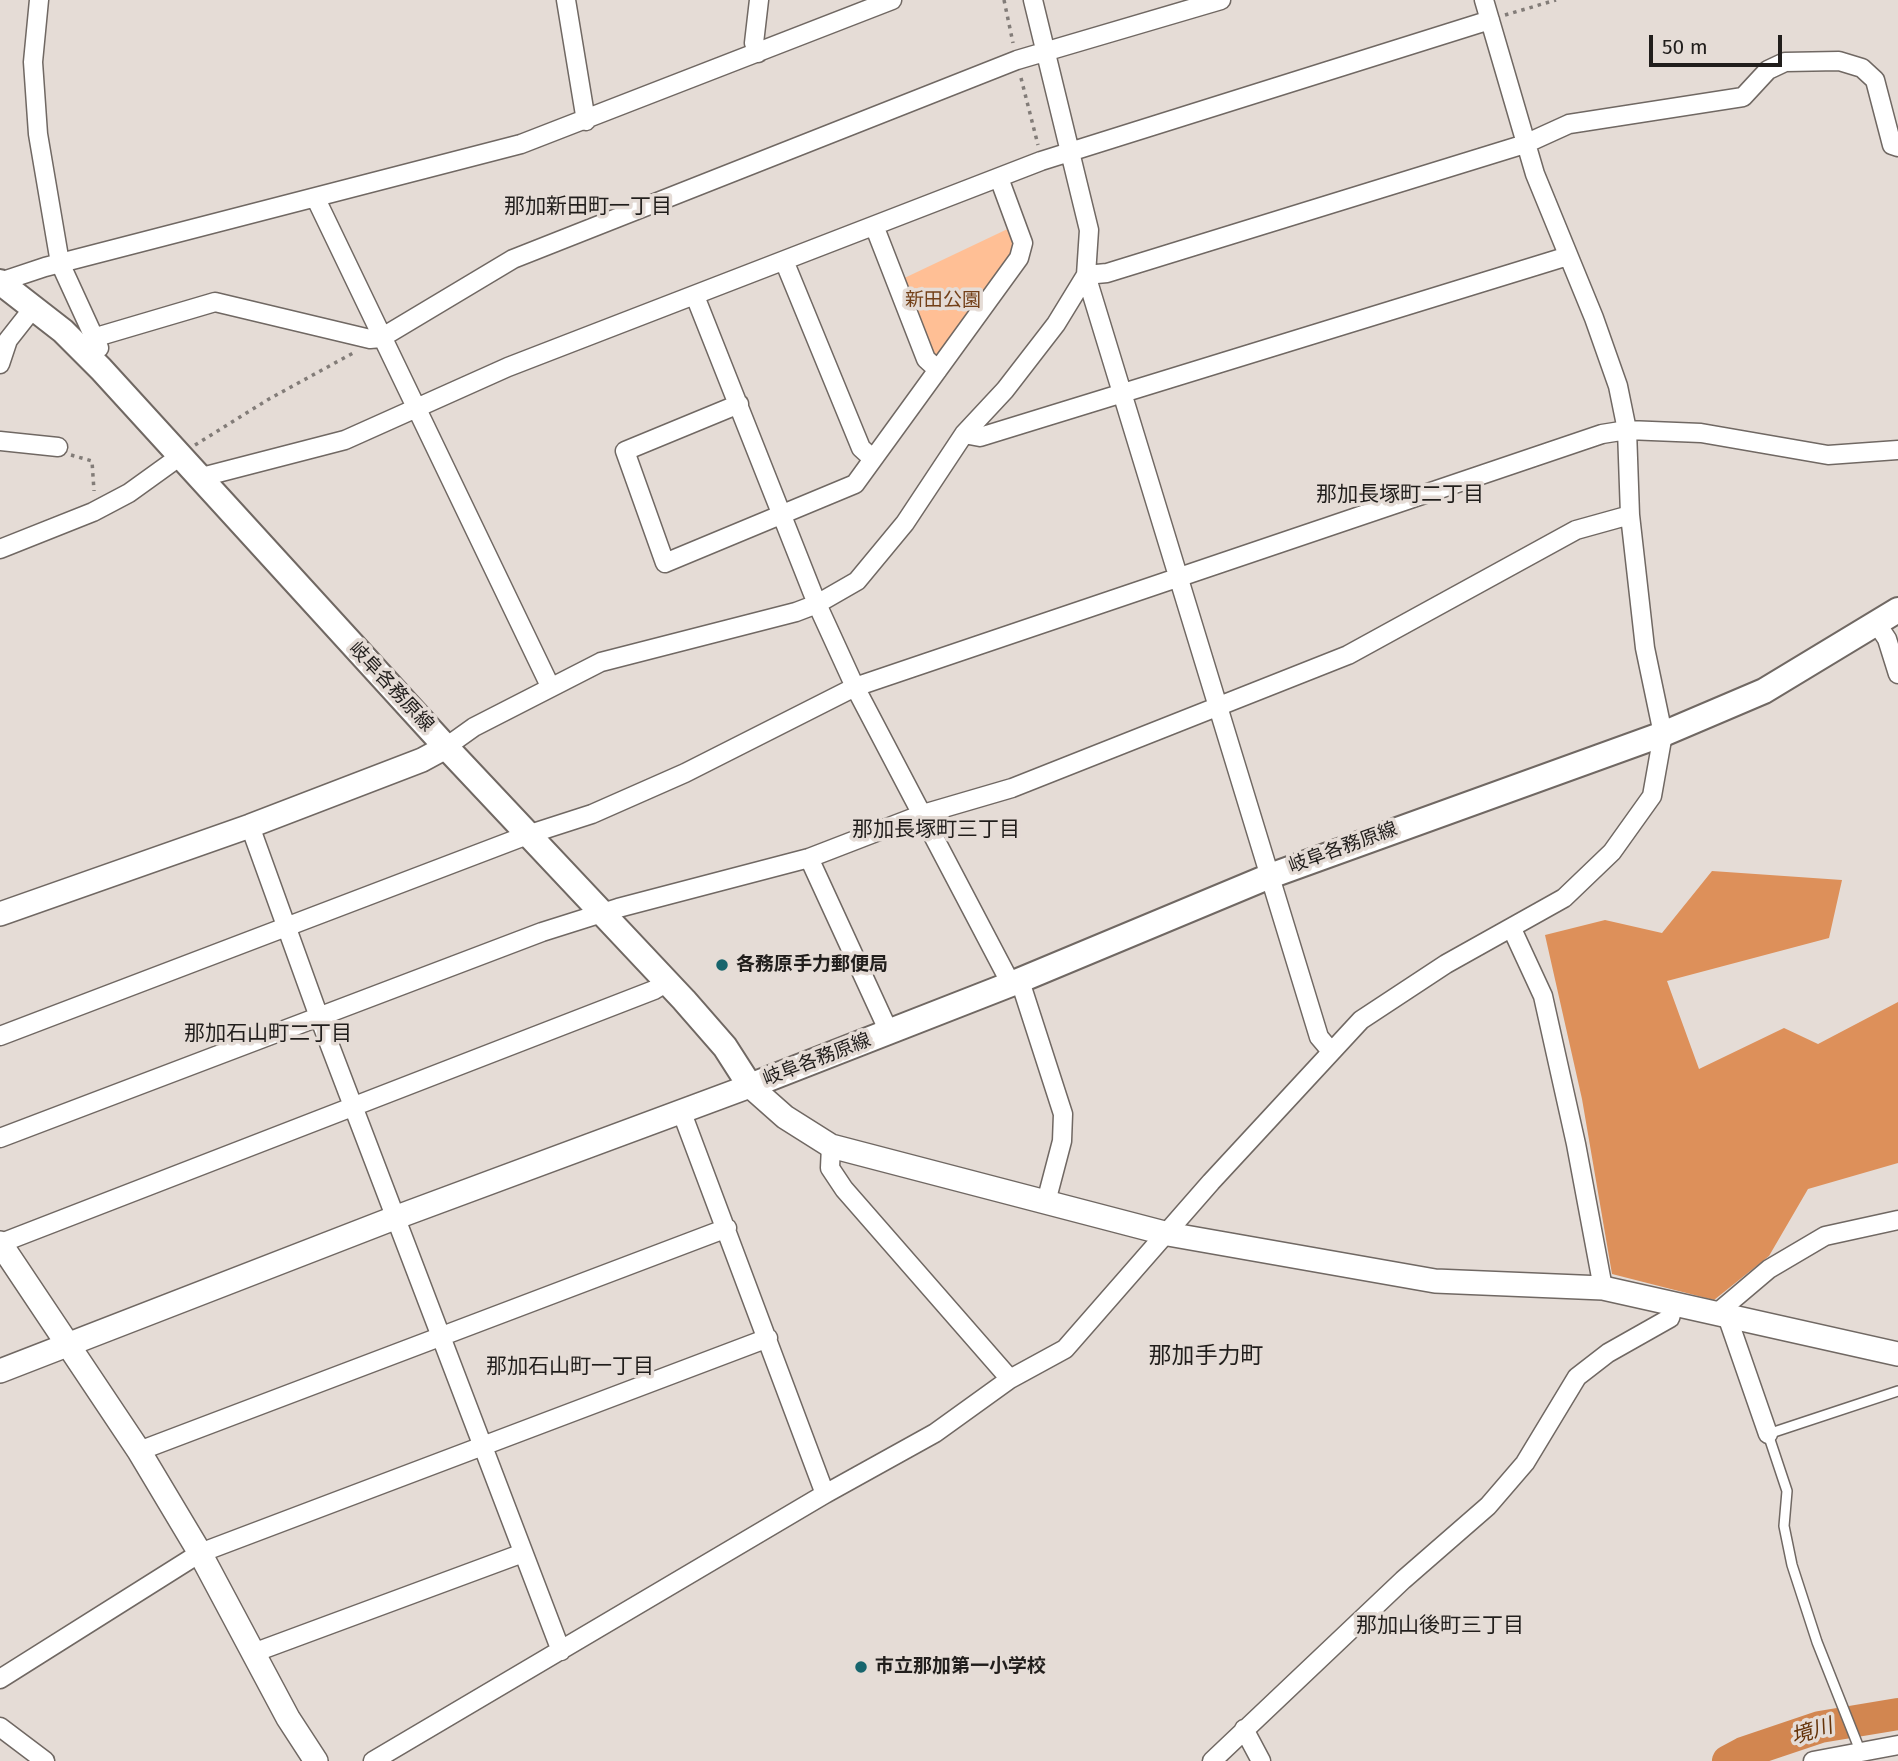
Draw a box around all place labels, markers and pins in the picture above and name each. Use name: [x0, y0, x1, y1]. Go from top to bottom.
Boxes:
place label: 各務原手力郵便局: [736, 954, 888, 976]
marker: 各務原手力郵便局: [714, 957, 730, 973]
place label: 市立那加第一小学校: [875, 1656, 1046, 1678]
marker: 市立那加第一小学校: [853, 1659, 869, 1675]

